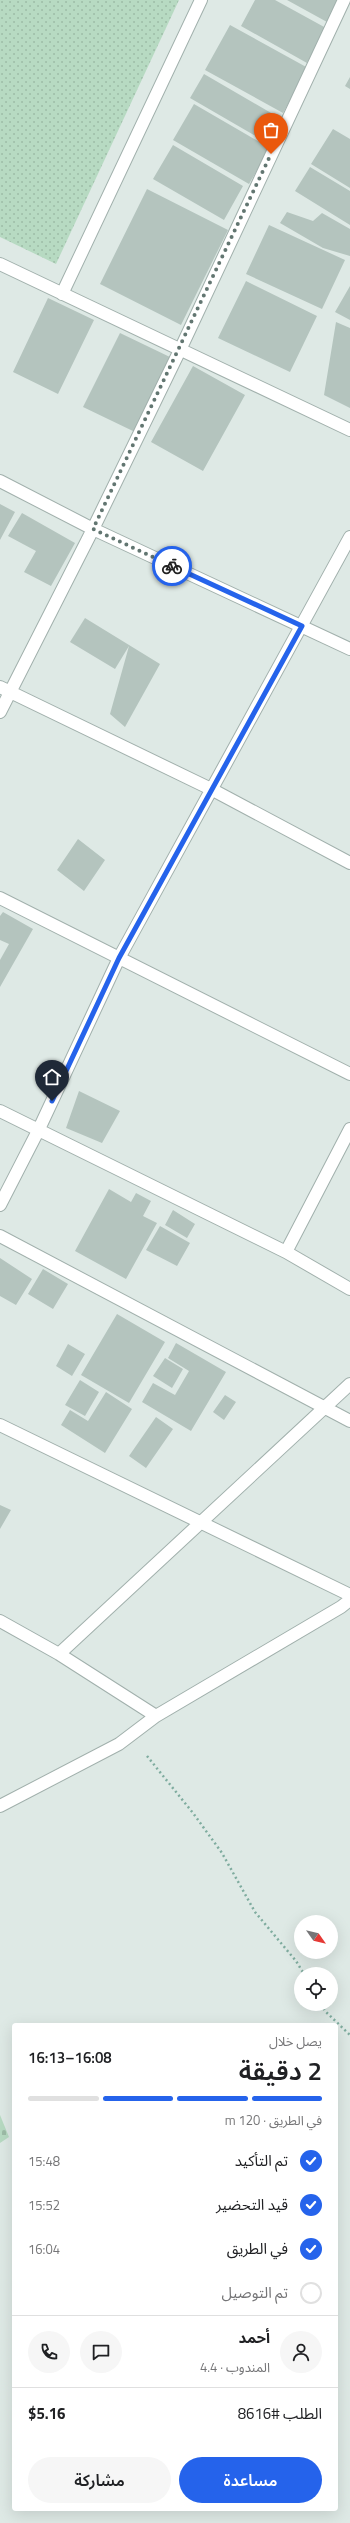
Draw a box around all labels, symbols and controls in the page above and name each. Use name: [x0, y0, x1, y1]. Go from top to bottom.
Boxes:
pin: [254, 113, 288, 154]
icon: bag: [260, 119, 282, 141]
courier: [152, 546, 192, 586]
icon: bike: [161, 555, 183, 577]
pin: [35, 1060, 69, 1101]
icon: home: [41, 1066, 63, 1088]
north arrow: [294, 1915, 338, 1959]
map controls: [294, 1915, 338, 2011]
button: locate: [294, 1967, 338, 2011]
text: يصل خلال: [269, 2031, 322, 2051]
text: 16:08–16:13: [28, 2046, 112, 2069]
text: 2 دقيقة: [239, 2051, 322, 2090]
text: في الطريق · 120 m: [225, 2110, 322, 2130]
text: تم التأكيد: [235, 2149, 288, 2172]
icon: check: [300, 2150, 322, 2172]
text: 15:48: [28, 2151, 60, 2171]
text: قيد التحضير: [216, 2193, 288, 2216]
icon: check: [300, 2194, 322, 2216]
text: 15:52: [28, 2195, 60, 2215]
text: في الطريق: [227, 2237, 288, 2260]
icon: check: [300, 2238, 322, 2260]
text: 16:04: [28, 2239, 60, 2259]
text: تم التوصيل: [222, 2281, 288, 2304]
text: أحمد: [239, 2326, 270, 2349]
button: phone: [28, 2331, 70, 2373]
button: chat: [80, 2331, 122, 2373]
button: person: [280, 2331, 322, 2373]
text: المندوب · 4.4: [200, 2357, 270, 2377]
text: $5.16: [28, 2402, 65, 2425]
text: الطلب #8616: [238, 2402, 322, 2425]
button: مشاركة: [28, 2457, 171, 2503]
button: مساعدة: [179, 2457, 322, 2503]

